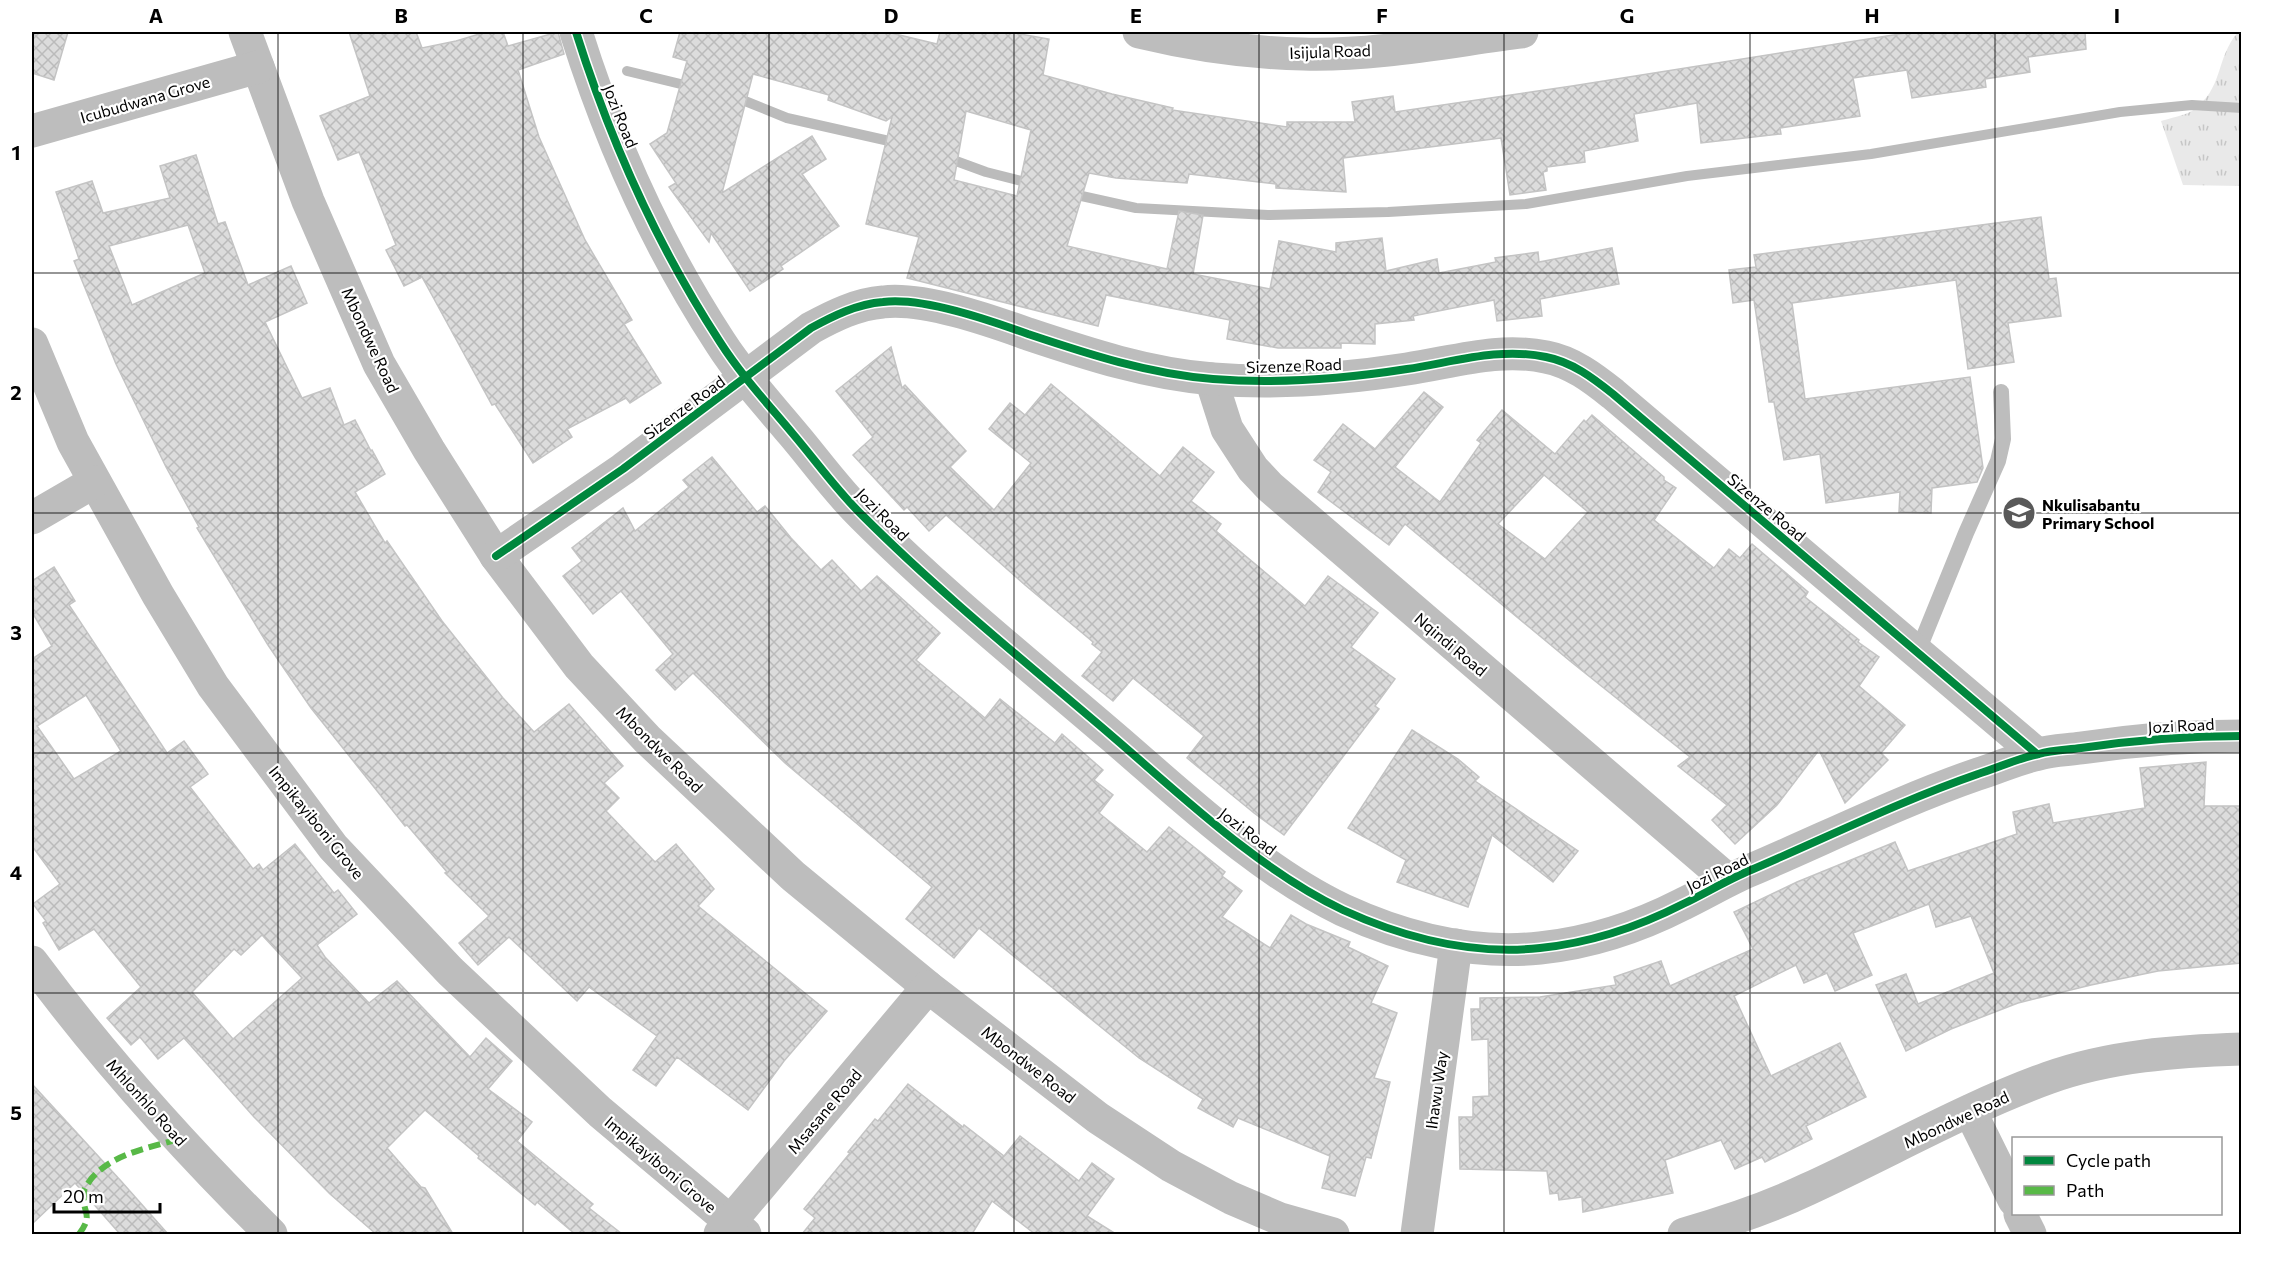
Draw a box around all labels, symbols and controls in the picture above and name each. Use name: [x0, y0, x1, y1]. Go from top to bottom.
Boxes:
text: A: [149, 3, 163, 27]
text: B: [394, 3, 408, 27]
text: C: [639, 3, 653, 27]
text: D: [884, 3, 898, 27]
text: E: [1130, 3, 1142, 27]
text: F: [1376, 3, 1388, 27]
text: G: [1620, 3, 1634, 27]
text: H: [1865, 3, 1880, 27]
text: I: [2114, 3, 2120, 27]
street label: Isijula Road: [1289, 40, 1371, 62]
street label: Icubudwana Grove: [78, 71, 212, 127]
street label: Jozi Road: [600, 82, 642, 150]
text: 1: [11, 140, 21, 164]
street label: Mbondwe Road: [338, 284, 404, 396]
street label: Sizenze Road: [1246, 354, 1342, 376]
street label: Sizenze Road: [640, 371, 728, 443]
text: 2: [10, 380, 22, 404]
street label: Sizenze Road: [1724, 469, 1810, 545]
street label: Jozi Road: [853, 484, 913, 544]
school or university icon: Nkulisabantu Primary School: [2001, 495, 2037, 531]
place label: Nkulisabantu Primary School: [2042, 495, 2154, 532]
street label: Nqindi Road: [1411, 608, 1491, 680]
text: 3: [10, 620, 22, 644]
street label: Mbondwe Road: [613, 702, 707, 796]
street label: Jozi Road: [2147, 714, 2215, 736]
street label: Impikayiboni Grove: [266, 762, 368, 882]
street label: Jozi Road: [1216, 803, 1280, 859]
street label: Jozi Road: [1683, 849, 1751, 895]
text: 4: [10, 860, 22, 884]
street label: Mbondwe Road: [978, 1021, 1080, 1107]
street label: Ihawu Way: [1421, 1050, 1451, 1130]
street label: Mhlonhlo Road: [103, 1055, 191, 1149]
street label: Msasane Road: [783, 1065, 865, 1157]
street label: Mbondwe Road: [1900, 1086, 2012, 1152]
text: 5: [10, 1100, 22, 1124]
street label: Impikayiboni Grove: [601, 1112, 721, 1216]
legend: [2012, 1137, 2222, 1215]
text: Cycle path: [2066, 1149, 2151, 1171]
scale bar: [54, 1176, 160, 1214]
text: Path: [2066, 1179, 2104, 1201]
text: 20 m: [63, 1185, 104, 1207]

